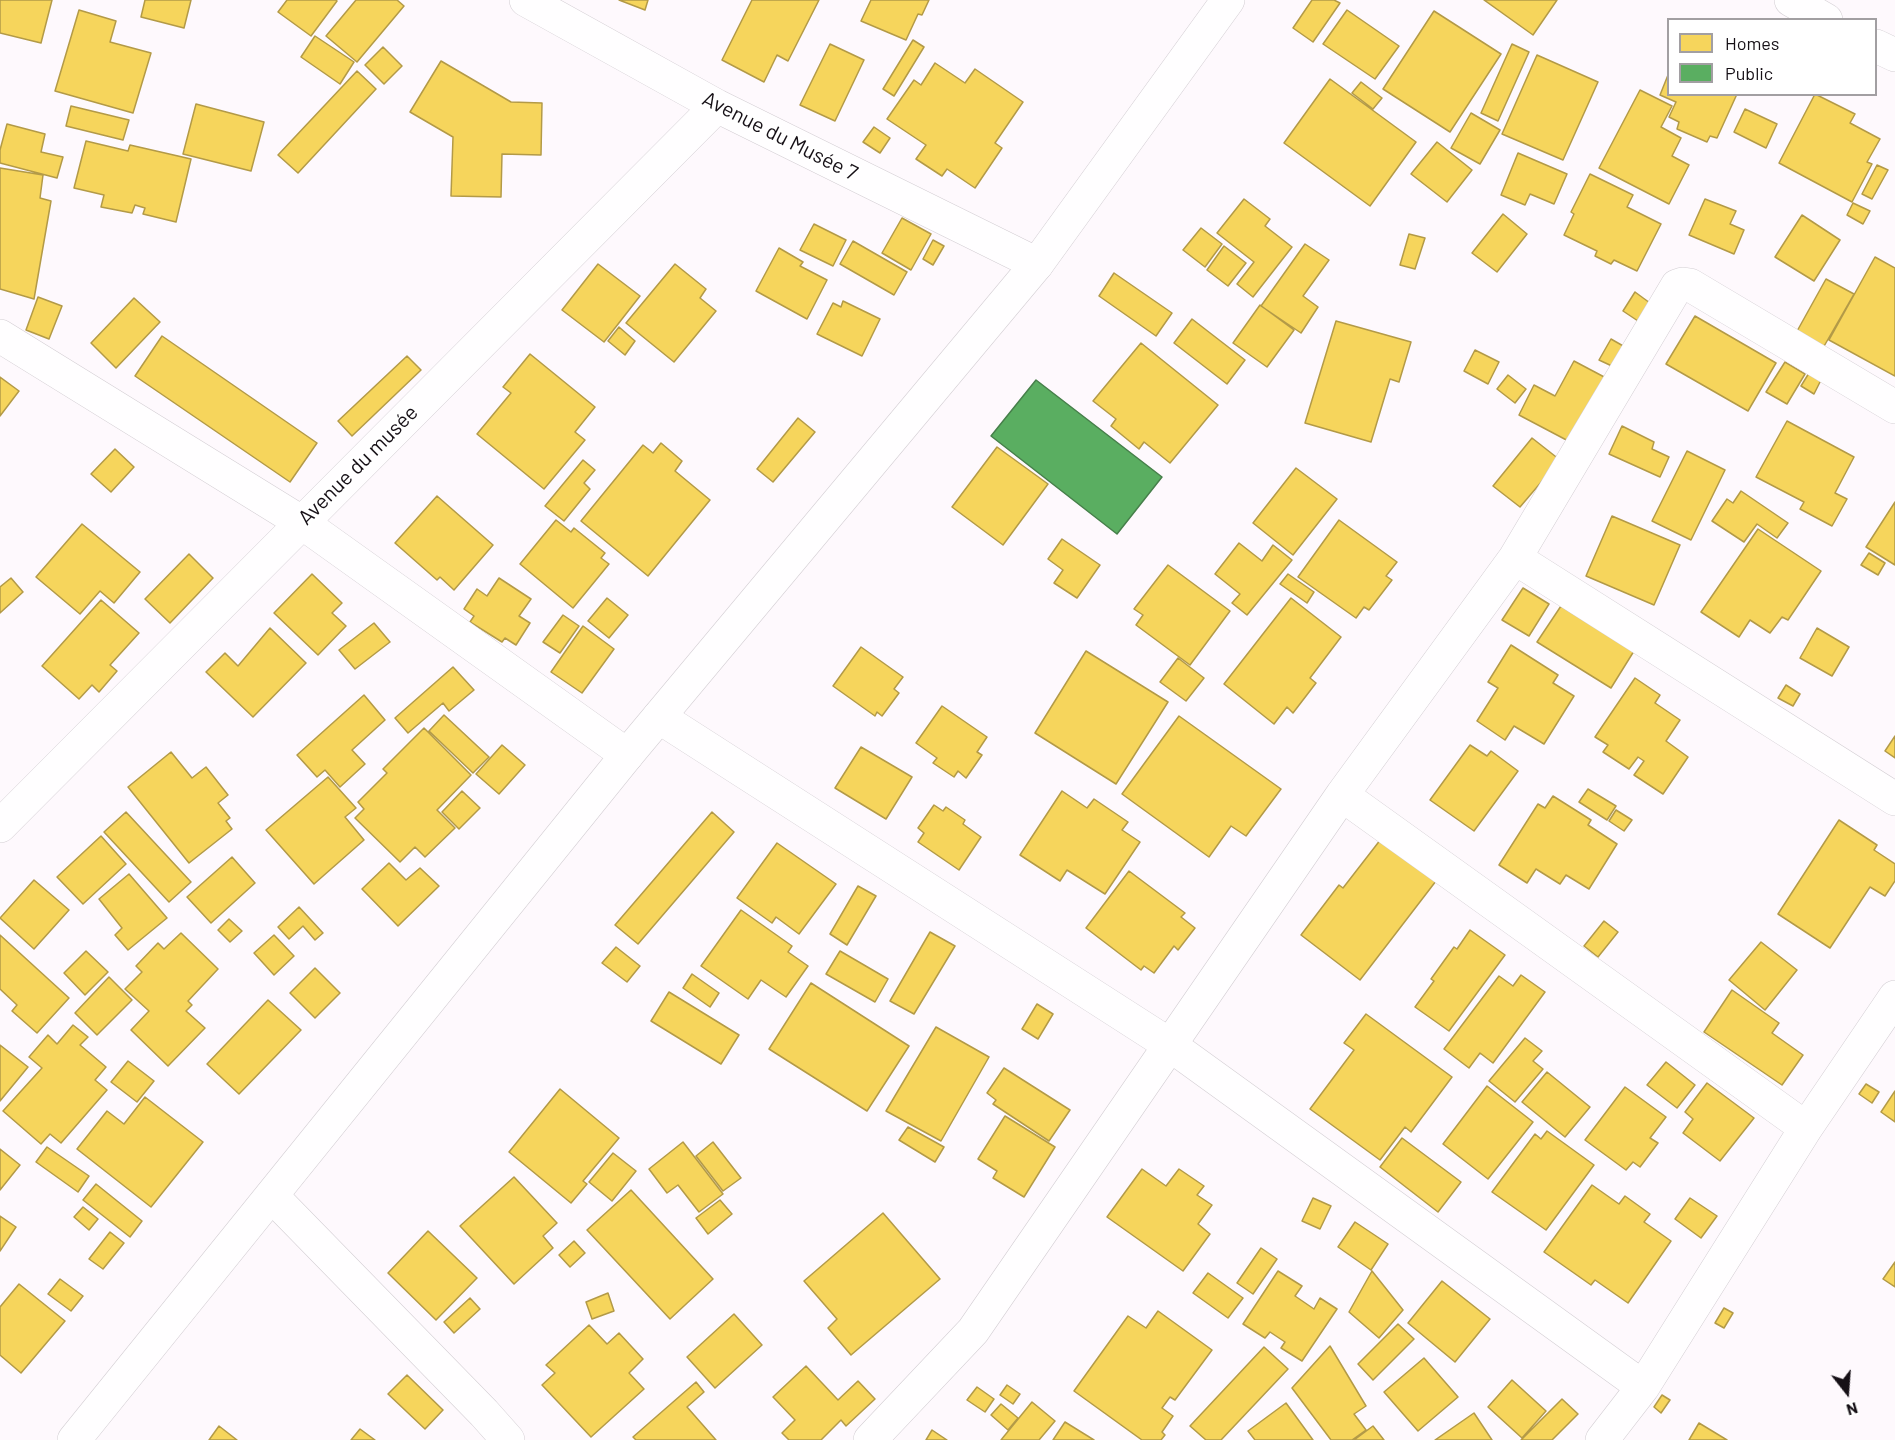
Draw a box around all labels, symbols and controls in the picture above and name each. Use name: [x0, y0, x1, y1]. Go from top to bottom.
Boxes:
legend: [1667, 18, 1877, 96]
text: Homes: [1725, 32, 1779, 54]
text: Public: [1725, 62, 1773, 84]
street label: Avenue du Musée 7: [698, 86, 862, 186]
street label: Avenue du musée: [293, 400, 423, 530]
north arrow: [1817, 1362, 1877, 1422]
text: N: [1845, 1399, 1860, 1420]

